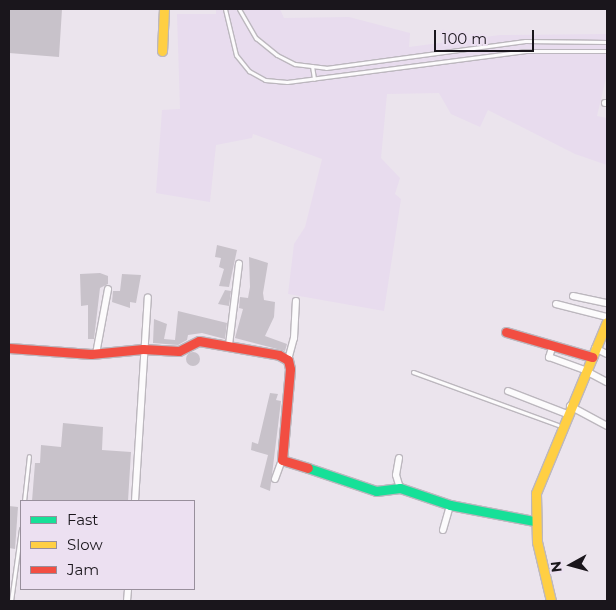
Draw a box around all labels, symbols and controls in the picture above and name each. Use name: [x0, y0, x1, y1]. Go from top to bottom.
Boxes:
scale bar: [436, 20, 536, 52]
text: 100 m: [442, 29, 487, 48]
legend: [20, 500, 195, 590]
text: Fast: [67, 510, 98, 529]
text: Slow: [67, 535, 103, 554]
north arrow: [546, 540, 596, 590]
text: Jam: [67, 560, 99, 579]
text: N: [546, 560, 566, 574]

